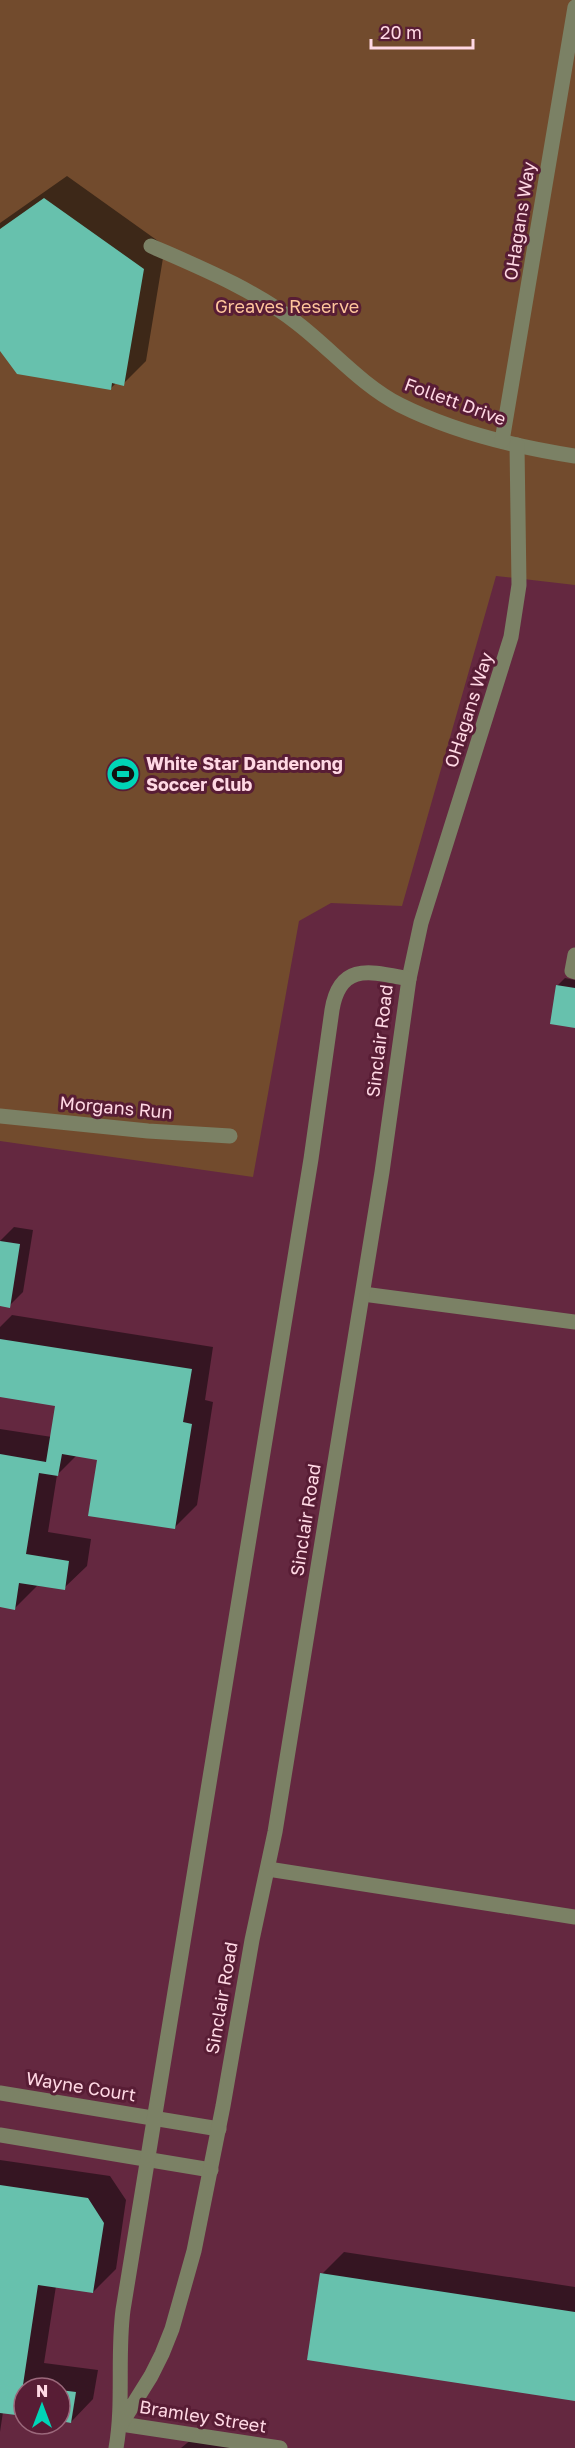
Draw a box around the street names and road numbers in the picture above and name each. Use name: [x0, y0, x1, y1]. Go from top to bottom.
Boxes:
street label: OHagans Way: [499, 160, 539, 282]
street label: Follett Drive: [402, 373, 509, 430]
street label: OHagans Way: [439, 649, 497, 770]
street label: Sinclair Road: [361, 983, 397, 1099]
street label: Morgans Run: [59, 1091, 173, 1123]
street label: Sinclair Road: [285, 1462, 325, 1578]
street label: Sinclair Road: [200, 1940, 242, 2056]
street label: Wayne Court: [25, 2066, 138, 2106]
street label: Bramley Street: [138, 2395, 268, 2437]

